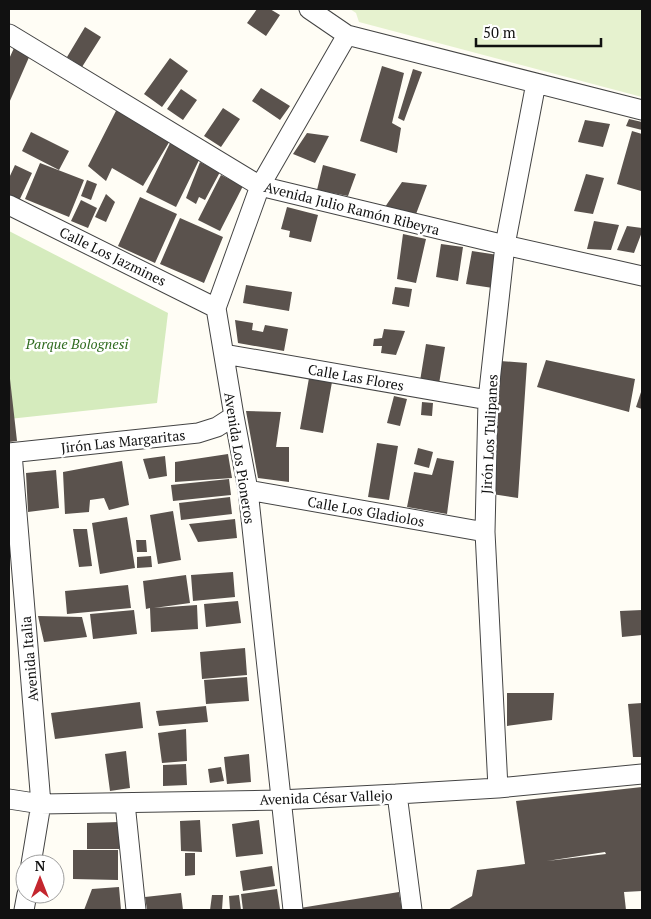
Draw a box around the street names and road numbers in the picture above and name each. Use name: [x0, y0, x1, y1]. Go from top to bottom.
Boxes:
street label: Avenida Julio Ramón Ribeyra: [262, 177, 442, 239]
street label: Calle Los Jazmines: [57, 222, 169, 290]
street label: Calle Las Flores: [306, 359, 406, 395]
street label: Jirón Los Tulipanes: [476, 374, 502, 494]
street label: Avenida Los Pioneros: [220, 391, 260, 525]
street label: Jirón Las Margaritas: [60, 425, 186, 457]
street label: Calle Los Gladiolos: [306, 491, 426, 531]
street label: Avenida Italia: [16, 615, 42, 703]
street label: Avenida César Vallejo: [259, 785, 393, 809]

